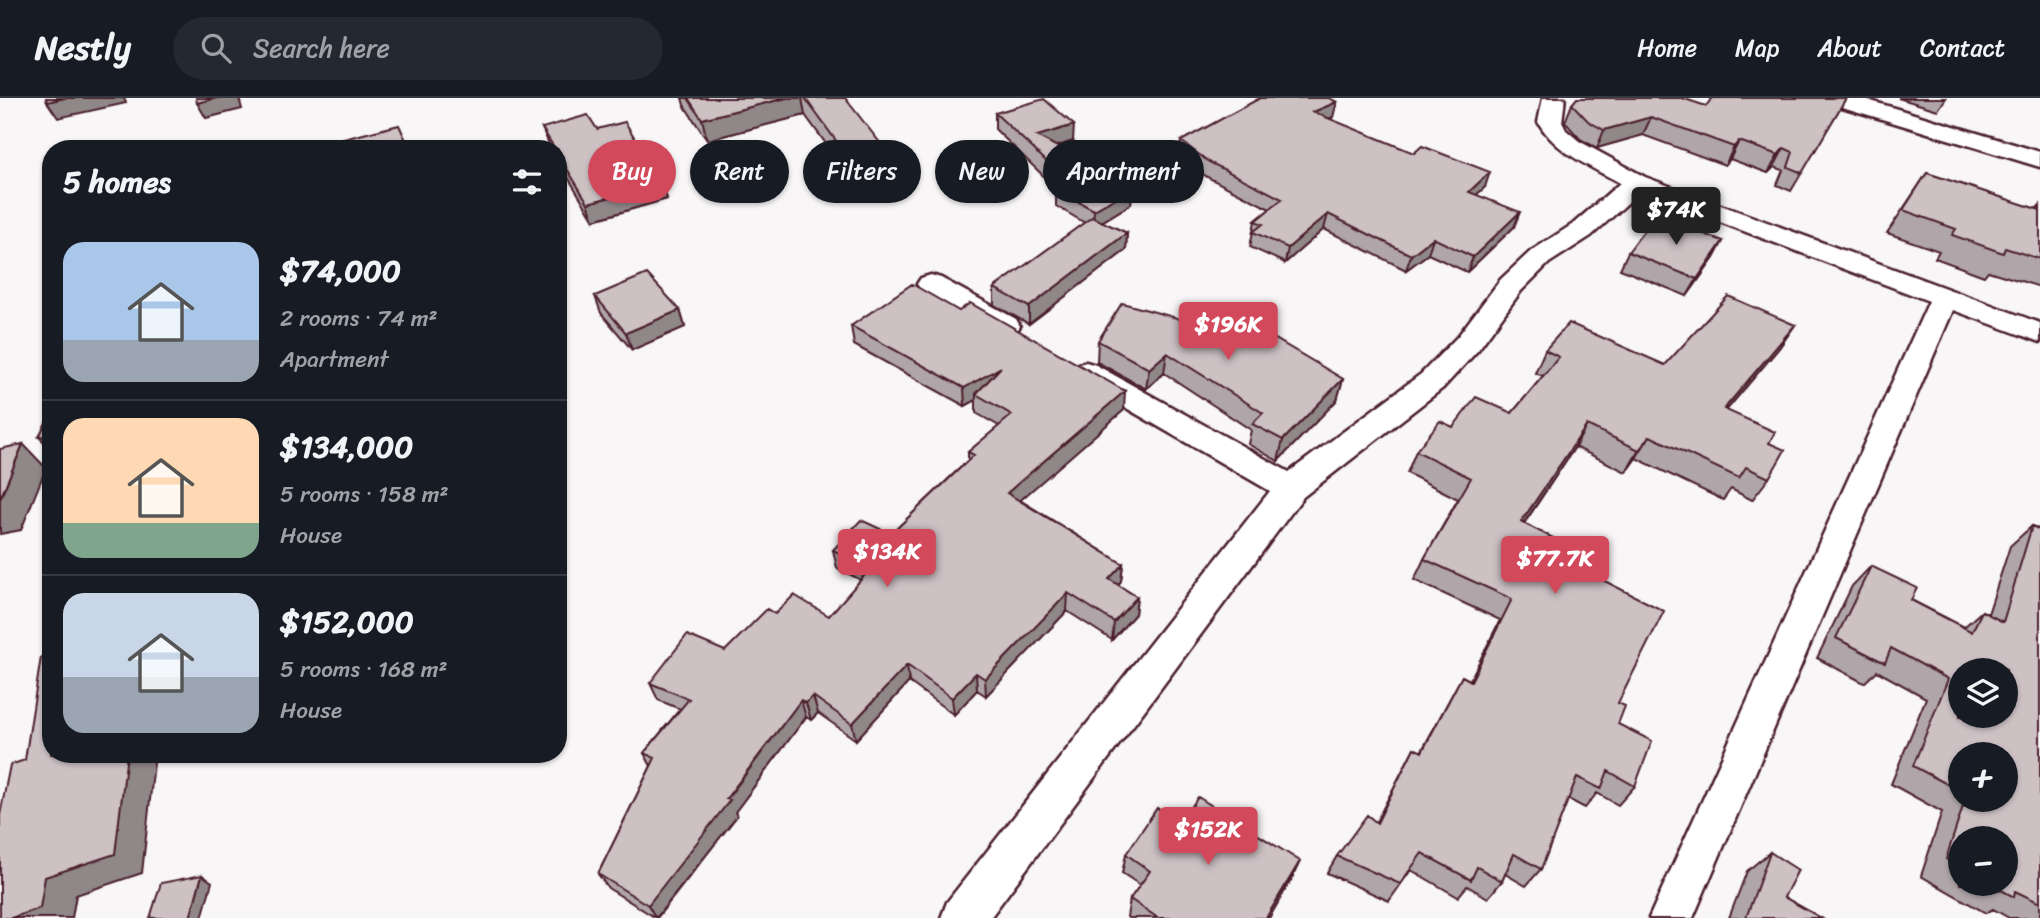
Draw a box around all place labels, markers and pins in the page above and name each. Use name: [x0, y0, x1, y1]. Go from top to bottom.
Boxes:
pin: $74K: [1635, 188, 1717, 247]
pin: $196K: [1179, 302, 1277, 362]
pin: $134K: [838, 530, 936, 589]
pin: $77.7K: [1498, 536, 1612, 596]
pin: $152K: [1159, 808, 1257, 867]

